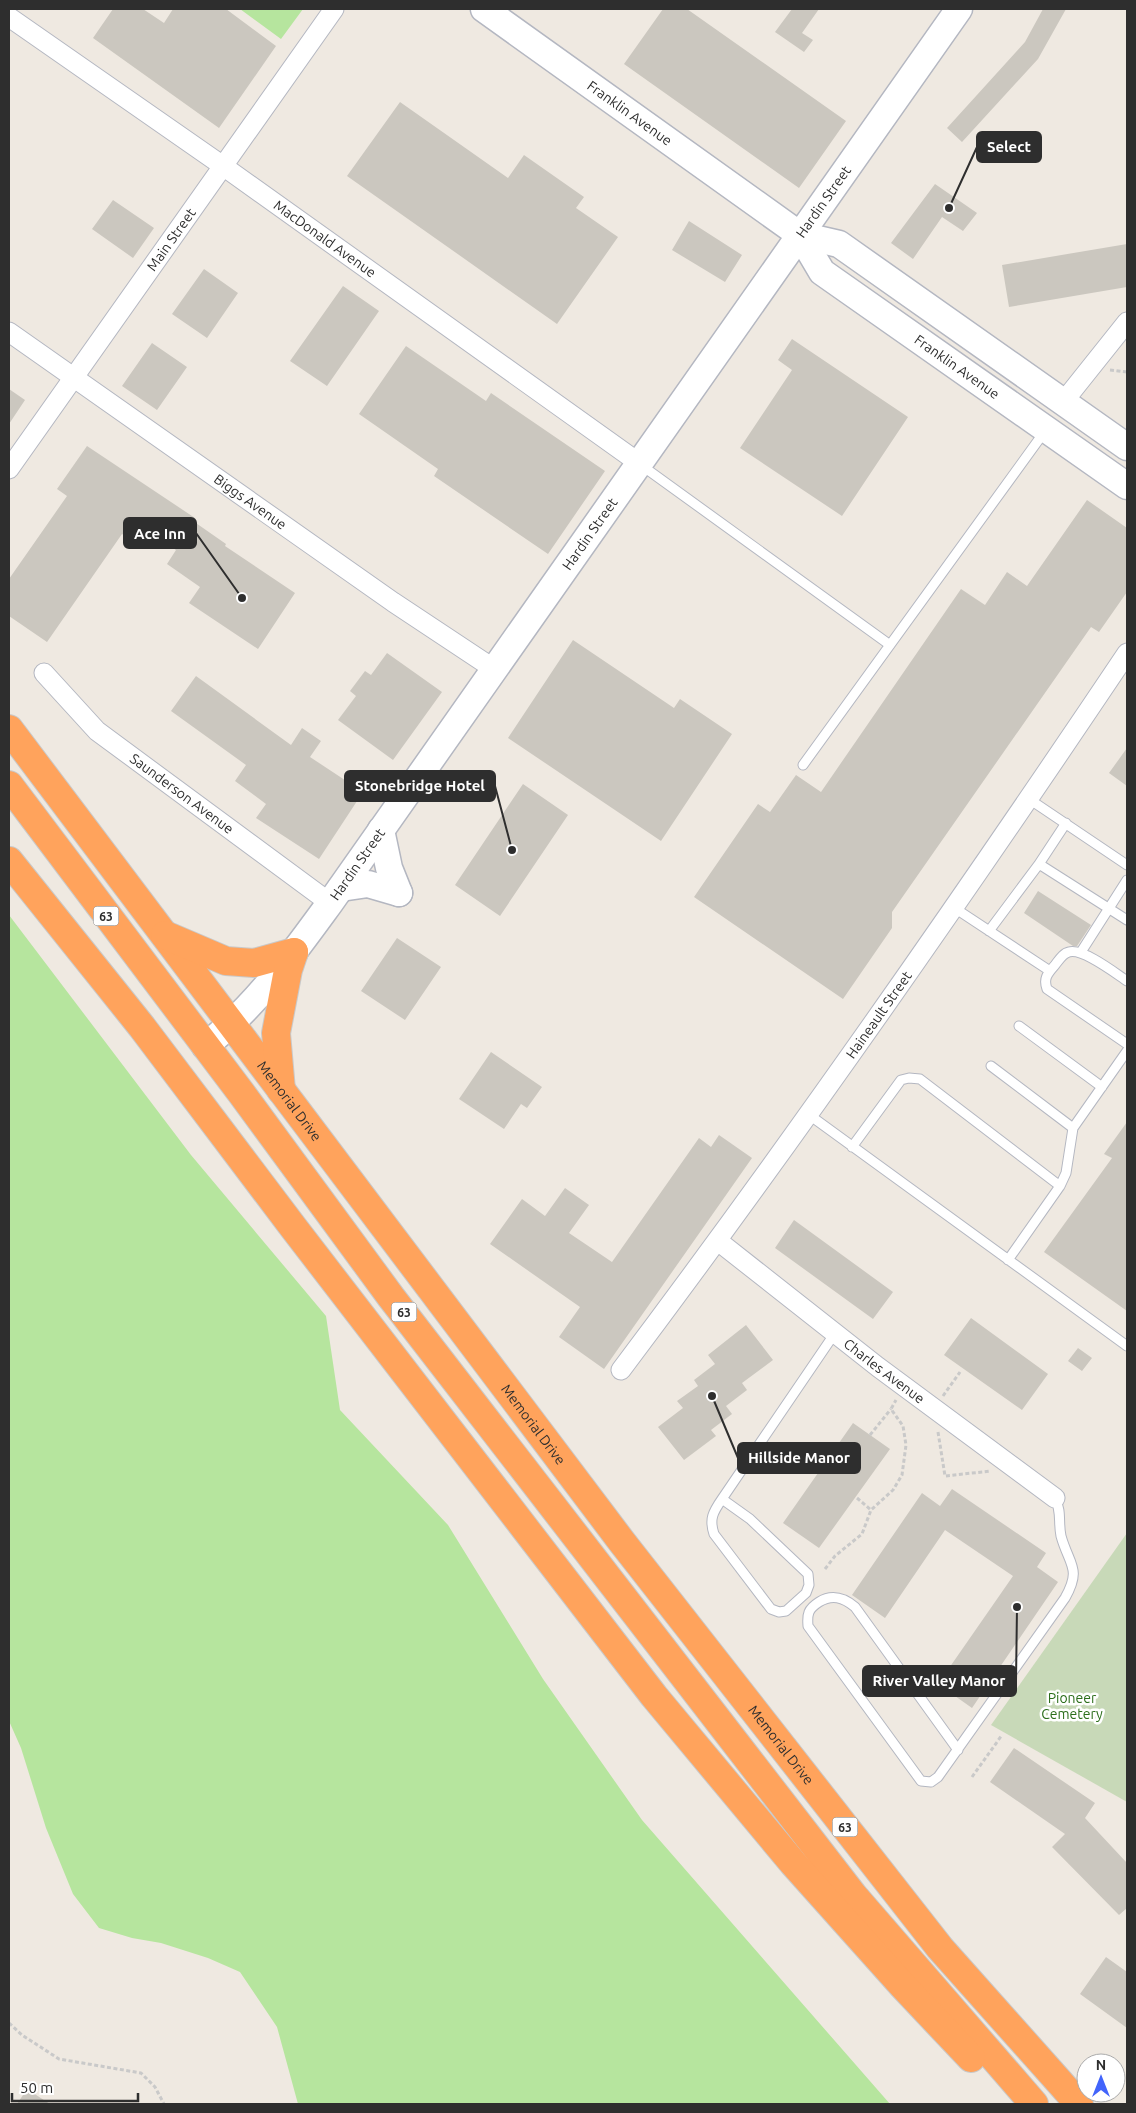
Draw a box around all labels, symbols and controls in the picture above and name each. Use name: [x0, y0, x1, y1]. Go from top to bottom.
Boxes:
street label: Franklin Avenue: [584, 77, 675, 149]
callout: Select: [977, 132, 1041, 162]
text: Select: [987, 138, 1032, 155]
street label: Hardin Street: [793, 162, 854, 241]
street label: MacDonald Avenue: [271, 197, 379, 281]
street label: Main Street: [144, 205, 199, 274]
street label: Franklin Avenue: [911, 331, 1003, 402]
street label: Biggs Avenue: [211, 471, 290, 533]
street label: Hardin Street: [559, 494, 621, 573]
callout: Ace Inn: [124, 518, 196, 548]
text: Ace Inn: [134, 525, 186, 542]
street label: Saunderson Avenue: [127, 750, 237, 837]
callout: Stonebridge Hotel: [345, 771, 495, 801]
text: Stonebridge Hotel: [355, 777, 485, 794]
street label: Hardin Street: [327, 825, 388, 903]
road number: 63: [94, 906, 118, 926]
street label: Haineault Street: [843, 968, 915, 1061]
street label: Memorial Drive: [254, 1058, 325, 1144]
road number: 63: [392, 1302, 416, 1321]
street label: Charles Avenue: [841, 1335, 928, 1407]
street label: Memorial Drive: [498, 1381, 569, 1468]
callout: Hillside Manor: [738, 1443, 860, 1473]
text: Hillside Manor: [748, 1449, 851, 1466]
callout: River Valley Manor: [863, 1666, 1016, 1696]
text: River Valley Manor: [873, 1672, 1006, 1689]
park label: Pioneer Cemetery: [1041, 1690, 1103, 1722]
street label: Memorial Drive: [745, 1702, 817, 1788]
road number: 63: [832, 1818, 858, 1836]
north arrow: [1076, 2053, 1126, 2103]
text: N: [1096, 2057, 1106, 2073]
scale bar: [12, 2070, 139, 2102]
text: 50 m: [20, 2079, 53, 2096]

